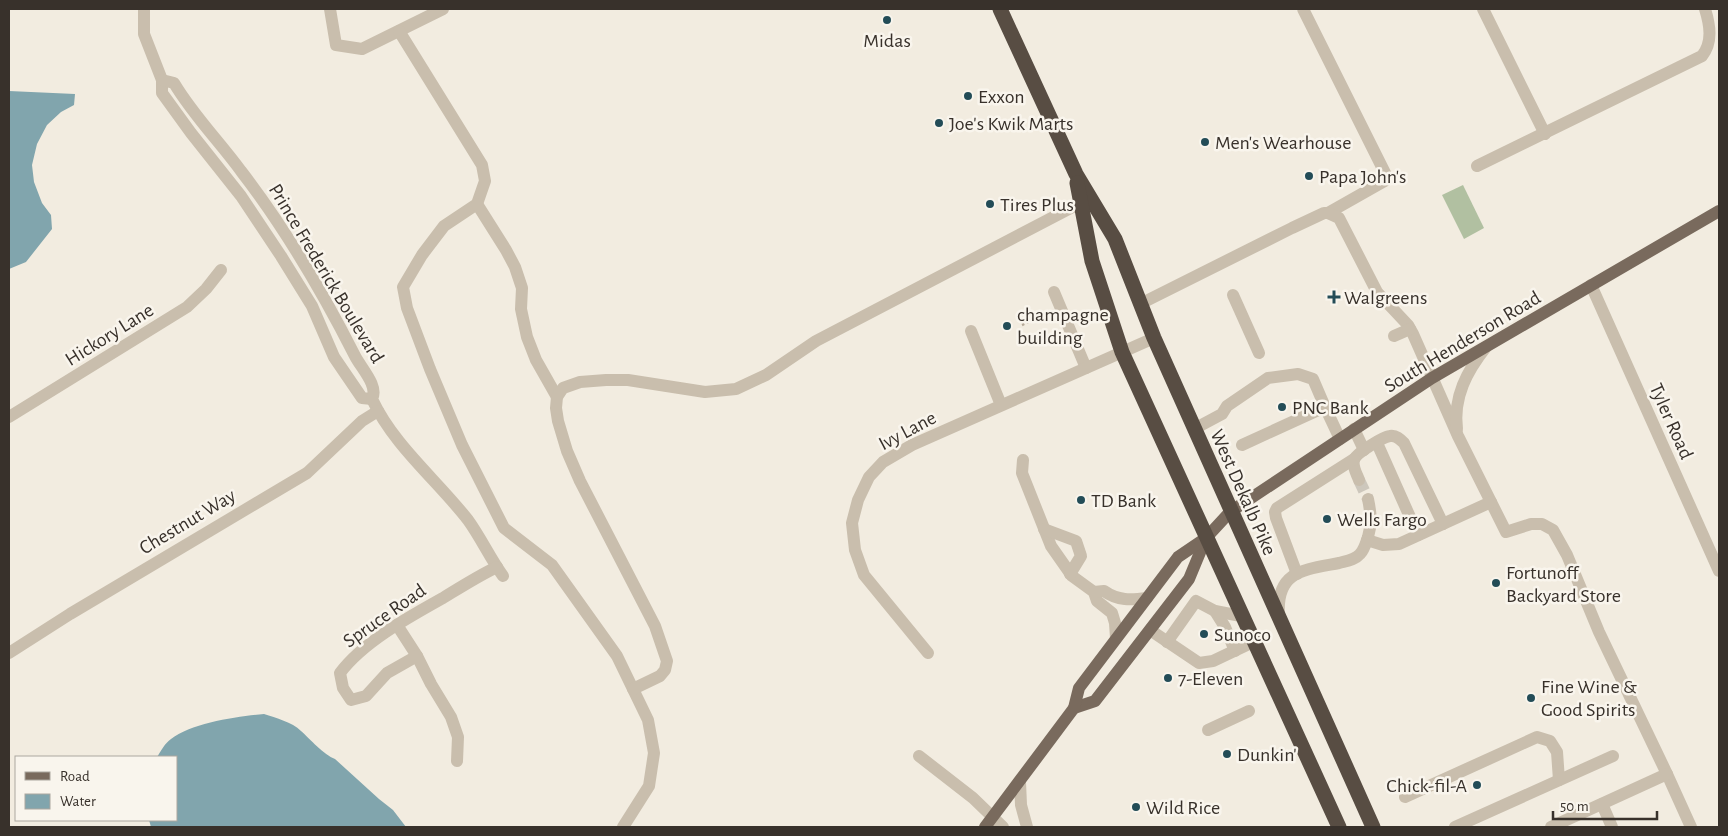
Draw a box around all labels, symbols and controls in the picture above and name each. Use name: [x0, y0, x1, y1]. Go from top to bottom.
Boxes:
marker: Midas: [881, 14, 893, 26]
place label: Midas: [863, 31, 911, 51]
place label: Exxon: [978, 87, 1025, 107]
marker: Exxon: [962, 90, 974, 102]
place label: Joe's Kwik Marts: [949, 114, 1073, 134]
marker: Joe's Kwik Marts: [933, 117, 945, 129]
place label: Men's Wearhouse: [1215, 133, 1351, 153]
marker: Men's Wearhouse: [1199, 136, 1211, 148]
place label: Papa John's: [1319, 167, 1406, 187]
marker: Papa John's: [1303, 170, 1315, 182]
street label: Prince Frederick Boulevard: [265, 180, 388, 367]
place label: Tires Plus: [1000, 195, 1074, 215]
marker: Tires Plus: [984, 198, 996, 210]
street label: South Henderson Road: [1381, 287, 1544, 396]
place label: Walgreens: [1344, 288, 1427, 308]
marker: Walgreens: [1328, 291, 1340, 303]
street label: Hickory Lane: [62, 300, 157, 370]
place label: champagne building: [1017, 305, 1109, 348]
marker: champagne building: [1001, 320, 1013, 332]
street label: Tyler Road: [1646, 380, 1697, 462]
place label: PNC Bank: [1292, 398, 1369, 418]
marker: PNC Bank: [1276, 401, 1288, 413]
street label: Ivy Lane: [875, 408, 940, 454]
street label: West Dekalb Pike: [1206, 427, 1280, 558]
street label: Chestnut Way: [136, 485, 239, 558]
place label: TD Bank: [1091, 491, 1156, 511]
marker: TD Bank: [1075, 494, 1087, 506]
place label: Wells Fargo: [1337, 510, 1427, 530]
marker: Wells Fargo: [1321, 513, 1333, 525]
place label: Fortunoff Backyard Store: [1506, 563, 1621, 606]
marker: Fortunoff Backyard Store: [1490, 577, 1502, 589]
street label: Spruce Road: [339, 580, 430, 652]
place label: Sunoco: [1214, 625, 1271, 645]
marker: Sunoco: [1198, 628, 1210, 640]
place label: 7-Eleven: [1178, 669, 1243, 689]
marker: 7-Eleven: [1162, 672, 1174, 684]
place label: Fine Wine & Good Spirits: [1541, 677, 1637, 720]
marker: Fine Wine & Good Spirits: [1525, 692, 1537, 704]
place label: Dunkin': [1237, 745, 1297, 765]
marker: Dunkin': [1221, 748, 1233, 760]
legend: [15, 756, 178, 821]
text: Road: [60, 769, 90, 784]
place label: Chick-fil-A: [1386, 776, 1467, 796]
marker: Chick-fil-A: [1471, 779, 1483, 791]
scale bar: [1553, 788, 1657, 820]
text: Water: [60, 794, 96, 809]
place label: Wild Rice: [1146, 798, 1220, 818]
text: 50 m: [1560, 799, 1589, 814]
marker: Wild Rice: [1130, 801, 1142, 813]

